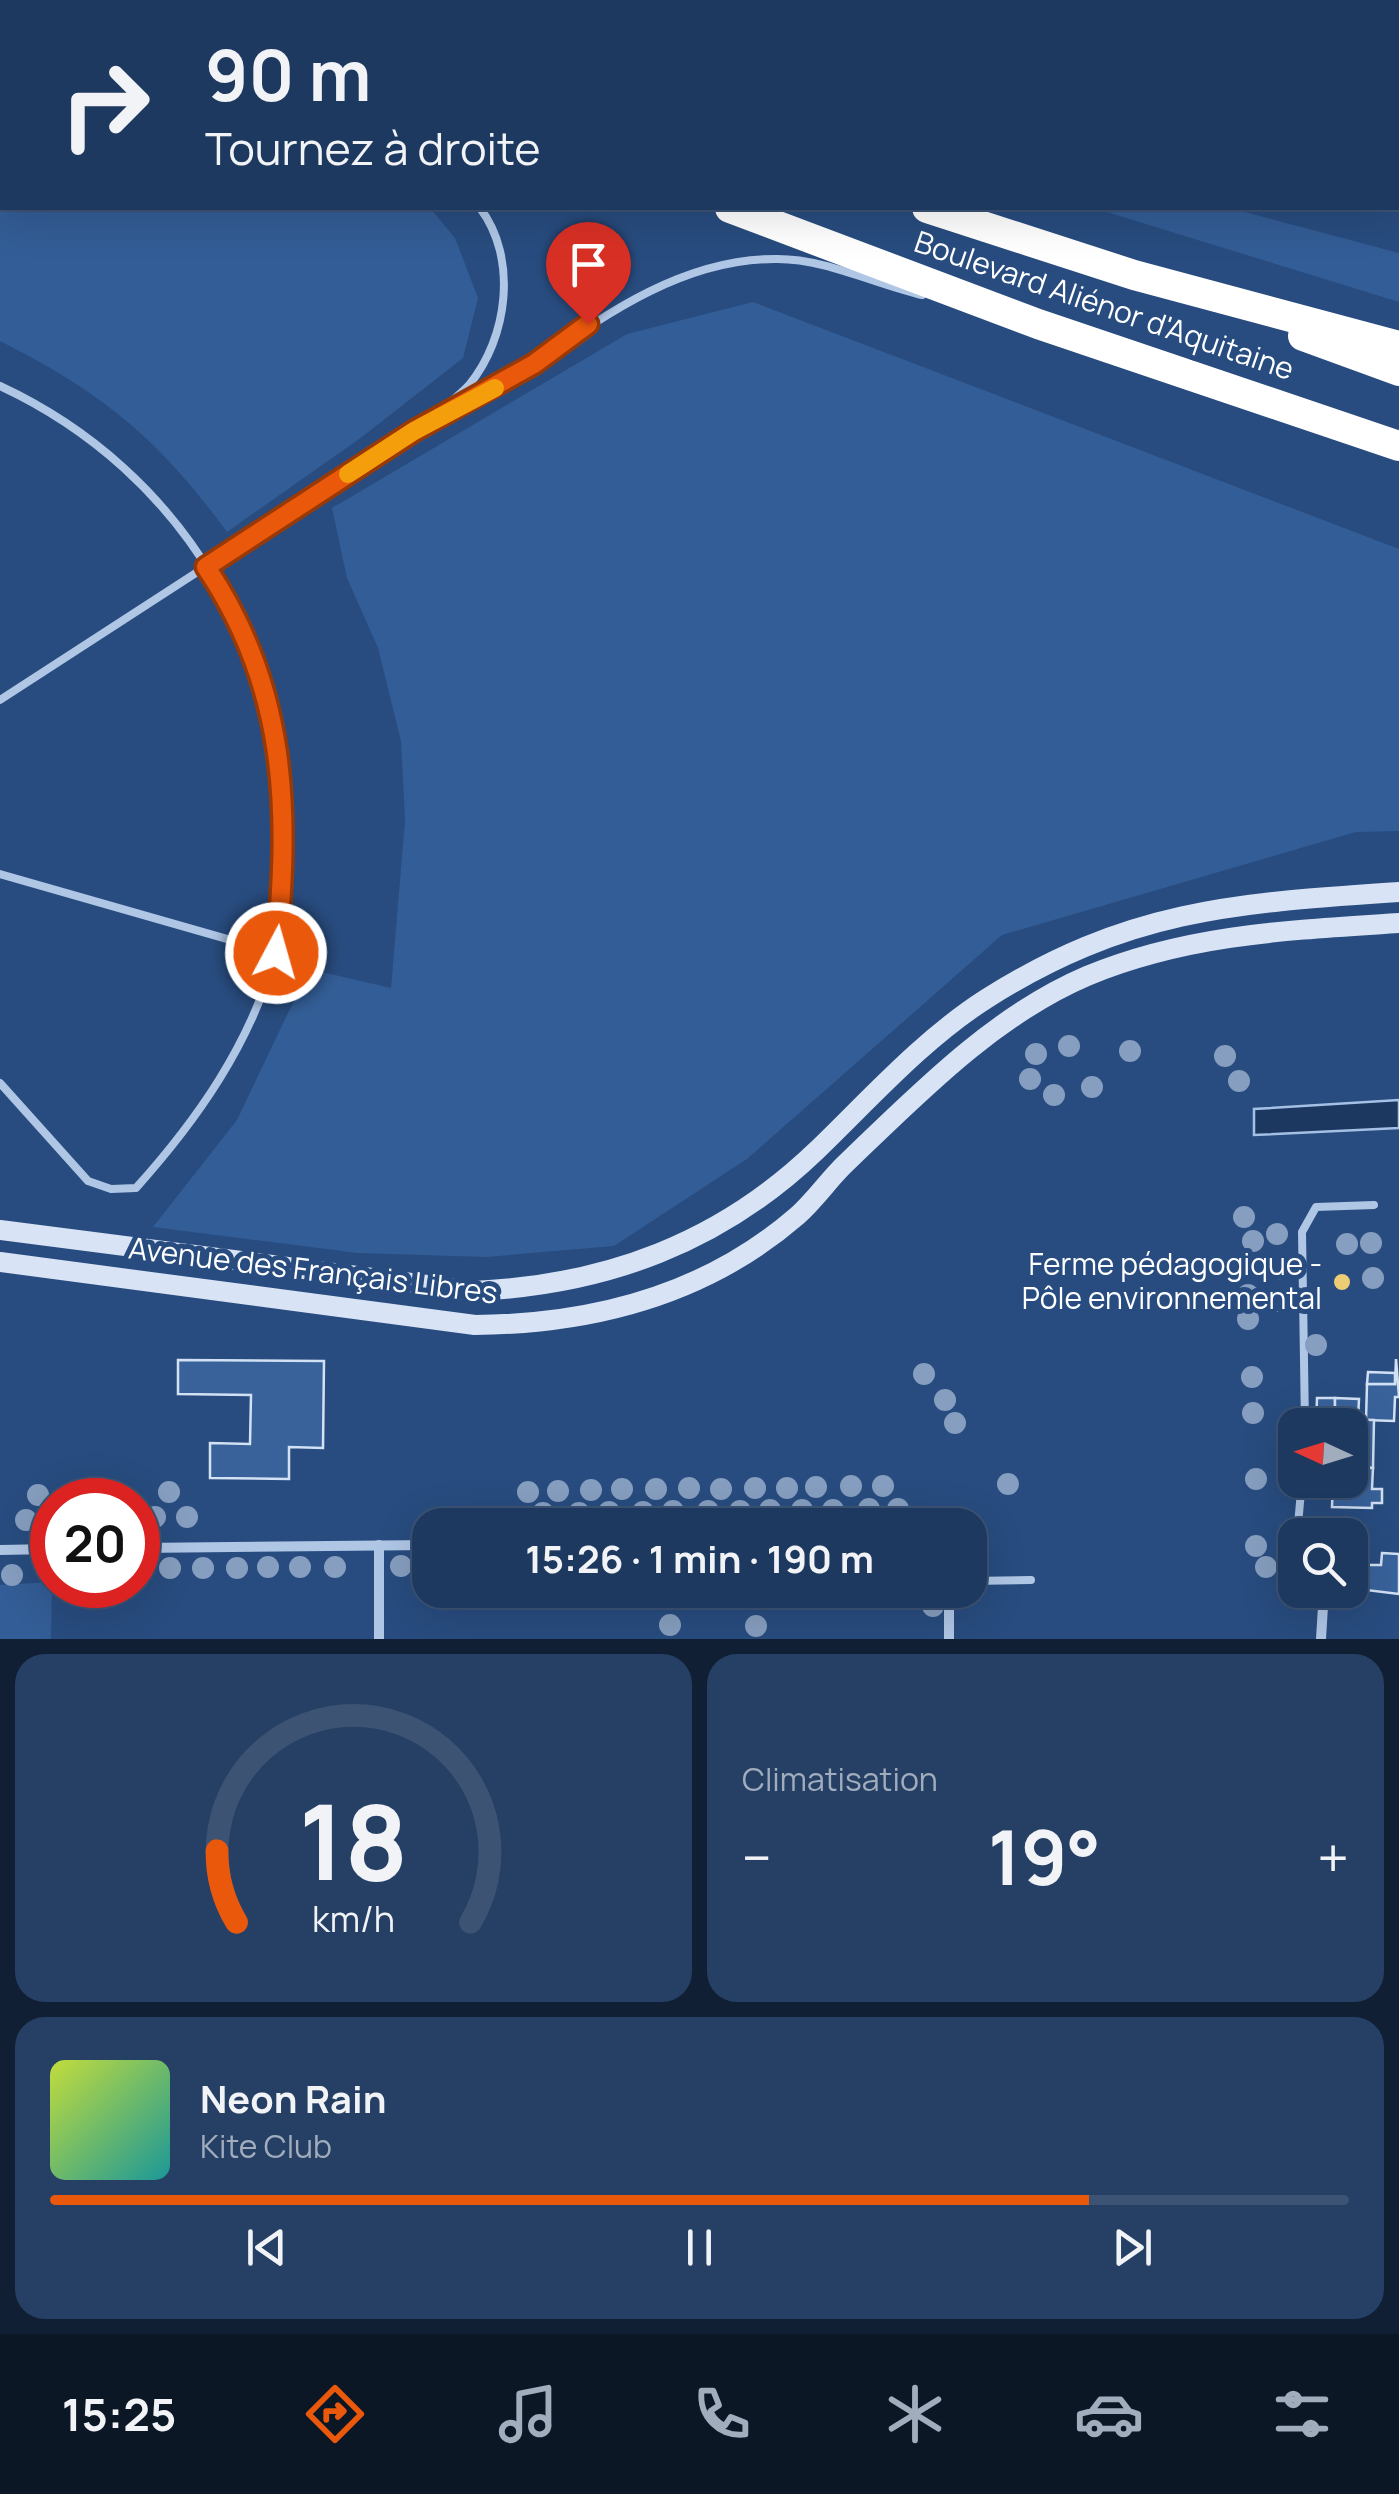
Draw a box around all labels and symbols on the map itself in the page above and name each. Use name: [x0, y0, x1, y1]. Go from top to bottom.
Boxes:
street label: Boulevard Aliénor d'Aquitaine: [909, 220, 1300, 389]
pin: [546, 222, 631, 325]
position arrow: [224, 901, 328, 1005]
street label: Avenue des Français Libres: [126, 1227, 500, 1312]
place label: Ferme pédagogique - Pôle environnemental: [1022, 1243, 1322, 1318]
marker: Ferme pédagogique - Pôle environnemental: [1331, 1271, 1353, 1293]
north arrow: [1278, 1408, 1368, 1498]
speed limit sign: 20: [30, 1478, 160, 1608]

